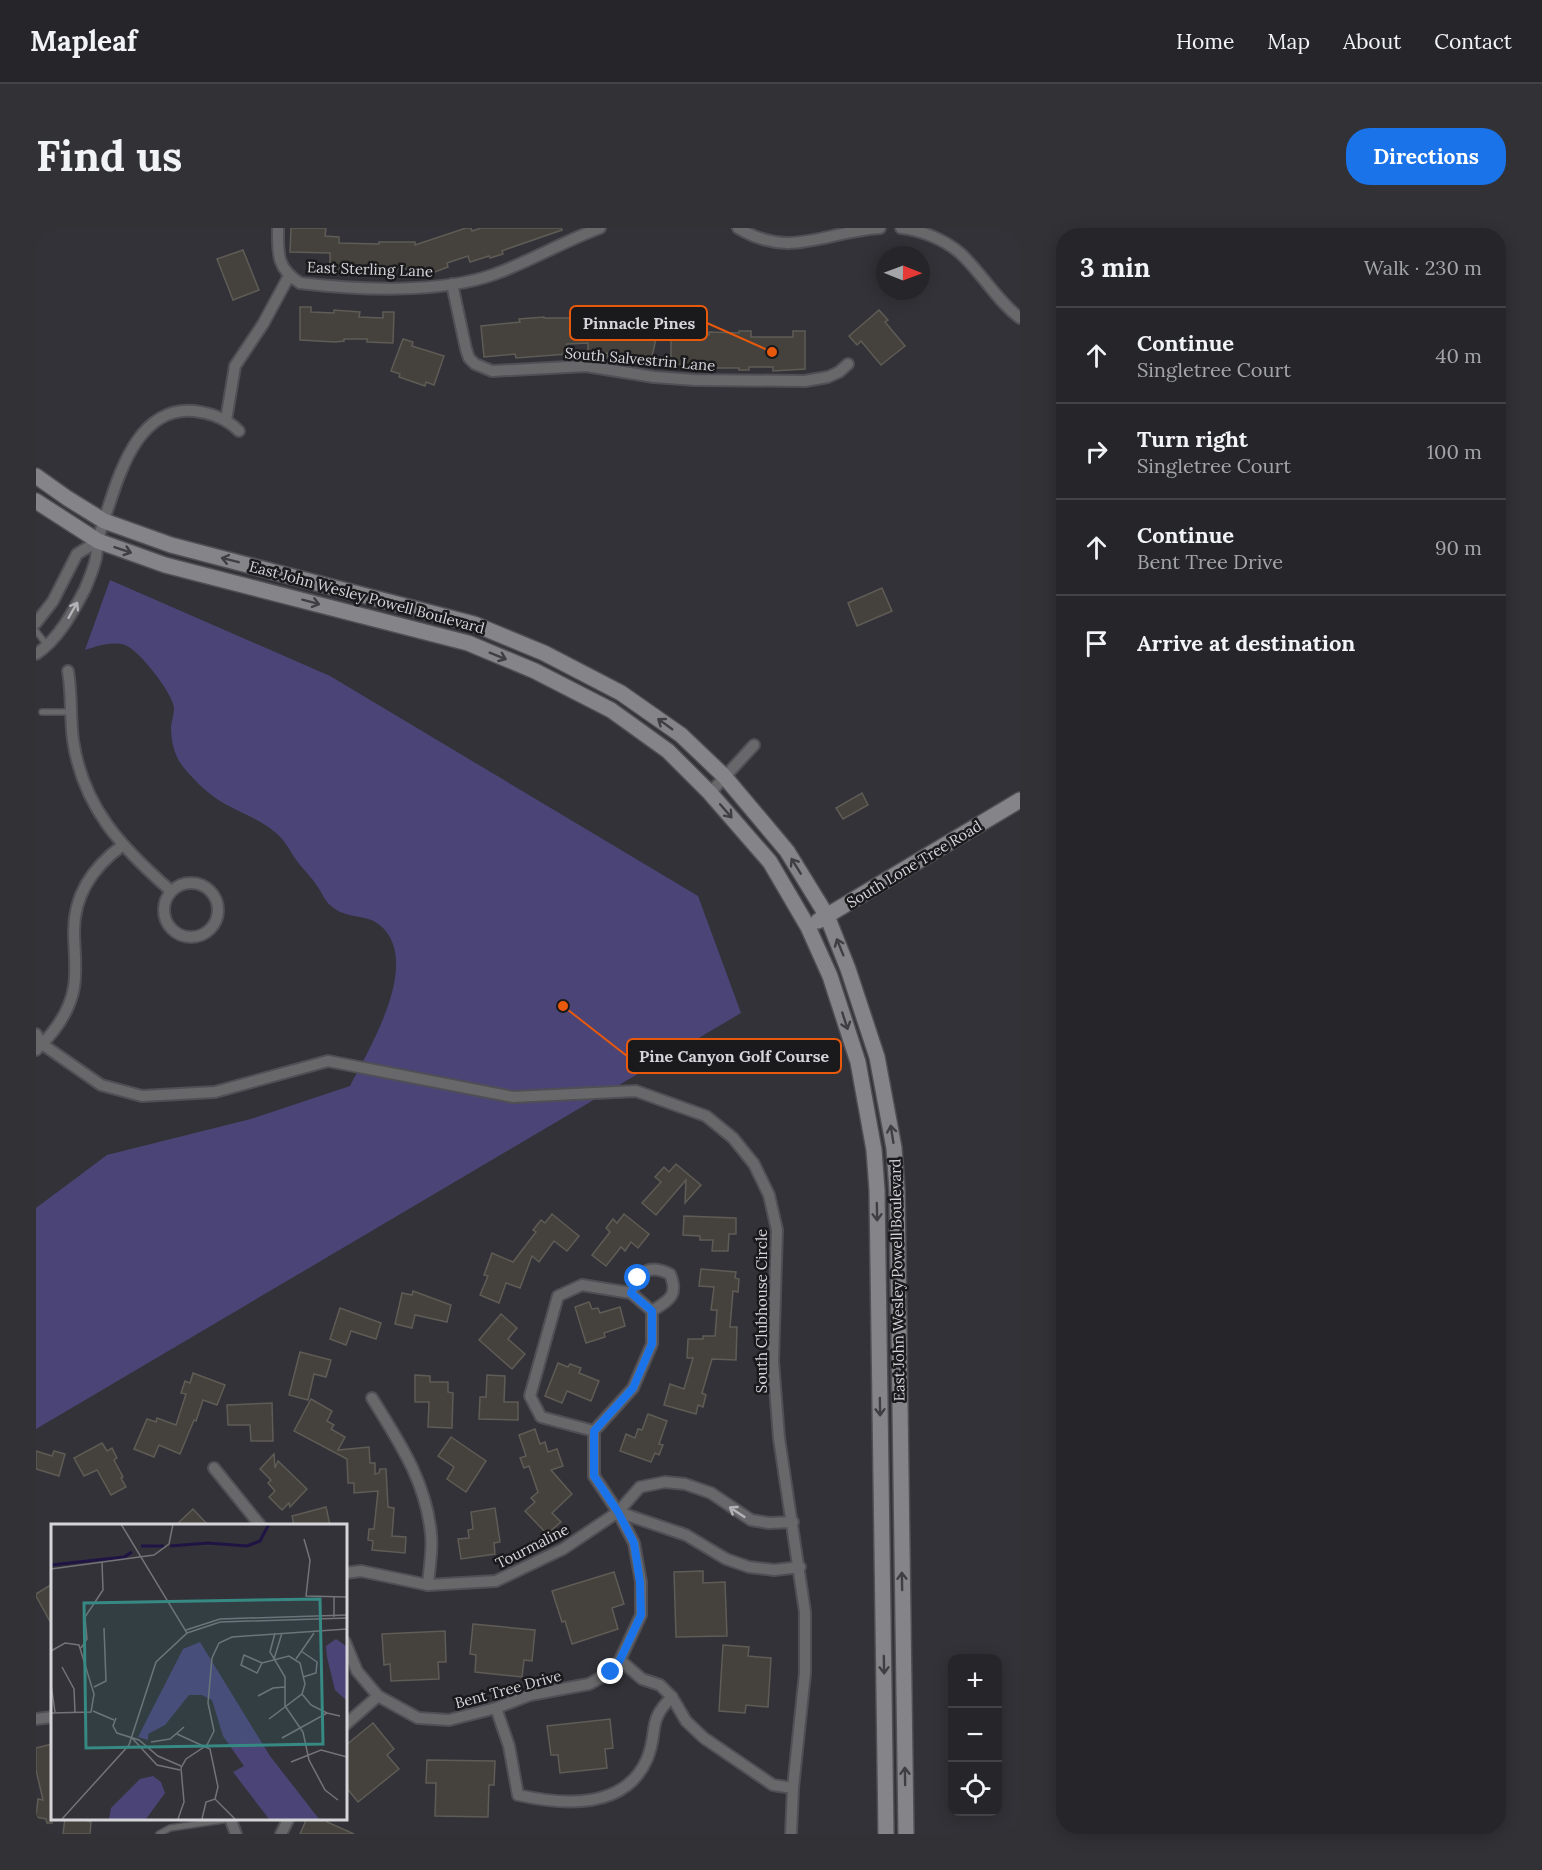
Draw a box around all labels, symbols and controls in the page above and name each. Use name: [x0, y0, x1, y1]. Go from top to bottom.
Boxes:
text: Mapleaf: [30, 23, 137, 59]
text: Home: [1176, 28, 1234, 55]
text: Map: [1267, 28, 1310, 55]
text: About: [1343, 28, 1401, 55]
text: Contact: [1434, 28, 1512, 55]
button: Directions: [1346, 128, 1506, 185]
text: Find us: [36, 129, 182, 183]
north arrow: [876, 246, 930, 300]
text: 3 min: [1080, 251, 1150, 284]
text: Walk · 230 m: [1364, 255, 1482, 280]
street label: East Sterling Lane: [307, 257, 433, 281]
callout: Pinnacle Pines: [570, 306, 707, 340]
text: Pinnacle Pines: [583, 313, 695, 333]
text: Continue: [1137, 329, 1234, 357]
icon: ahead: [1080, 339, 1113, 372]
street label: South Salvestrin Lane: [564, 343, 716, 375]
text: 40 m: [1436, 343, 1482, 368]
text: Singletree Court: [1137, 357, 1291, 382]
text: Turn right: [1137, 425, 1248, 453]
icon: right: [1080, 435, 1113, 468]
text: 100 m: [1427, 439, 1482, 464]
text: Singletree Court: [1137, 453, 1291, 478]
text: Continue: [1137, 521, 1234, 549]
icon: ahead: [1080, 531, 1113, 564]
text: 90 m: [1435, 535, 1482, 560]
one-way arrow: [113, 546, 132, 557]
text: Bent Tree Drive: [1137, 549, 1283, 574]
one-way arrow: [221, 554, 240, 566]
street label: East John Wesley Powell Boulevard: [247, 556, 487, 638]
one-way arrow: [301, 597, 320, 608]
one-way arrow: [67, 602, 79, 619]
icon: arrive: [1080, 627, 1113, 660]
text: Arrive at destination: [1137, 629, 1355, 657]
one-way arrow: [488, 651, 507, 662]
one-way arrow: [657, 718, 673, 730]
one-way arrow: [719, 803, 733, 818]
street label: South Lone Tree Road: [843, 816, 985, 912]
one-way arrow: [790, 858, 802, 875]
one-way arrow: [833, 938, 844, 956]
one-way arrow: [840, 1011, 851, 1030]
callout: Pine Canyon Golf Course: [627, 1039, 841, 1073]
text: Pine Canyon Golf Course: [639, 1046, 829, 1066]
one-way arrow: [886, 1124, 897, 1144]
street label: East John Wesley Powell Boulevard: [885, 1158, 909, 1402]
one-way arrow: [872, 1201, 883, 1221]
street label: South Clubhouse Circle: [752, 1229, 771, 1393]
route start: [624, 1264, 650, 1290]
one-way arrow: [874, 1396, 886, 1416]
one-way arrow: [729, 1505, 746, 1517]
street label: Tourmaline: [492, 1519, 572, 1573]
inset map: [51, 1524, 346, 1819]
one-way arrow: [897, 1571, 908, 1591]
one-way arrow: [878, 1654, 889, 1674]
map controls: [948, 1654, 1002, 1816]
button: +: [948, 1654, 1002, 1708]
route end: [597, 1658, 623, 1684]
street label: Bent Tree Drive: [453, 1666, 563, 1712]
button: −: [948, 1708, 1002, 1762]
button: locate: [948, 1762, 1002, 1816]
one-way arrow: [899, 1766, 911, 1786]

